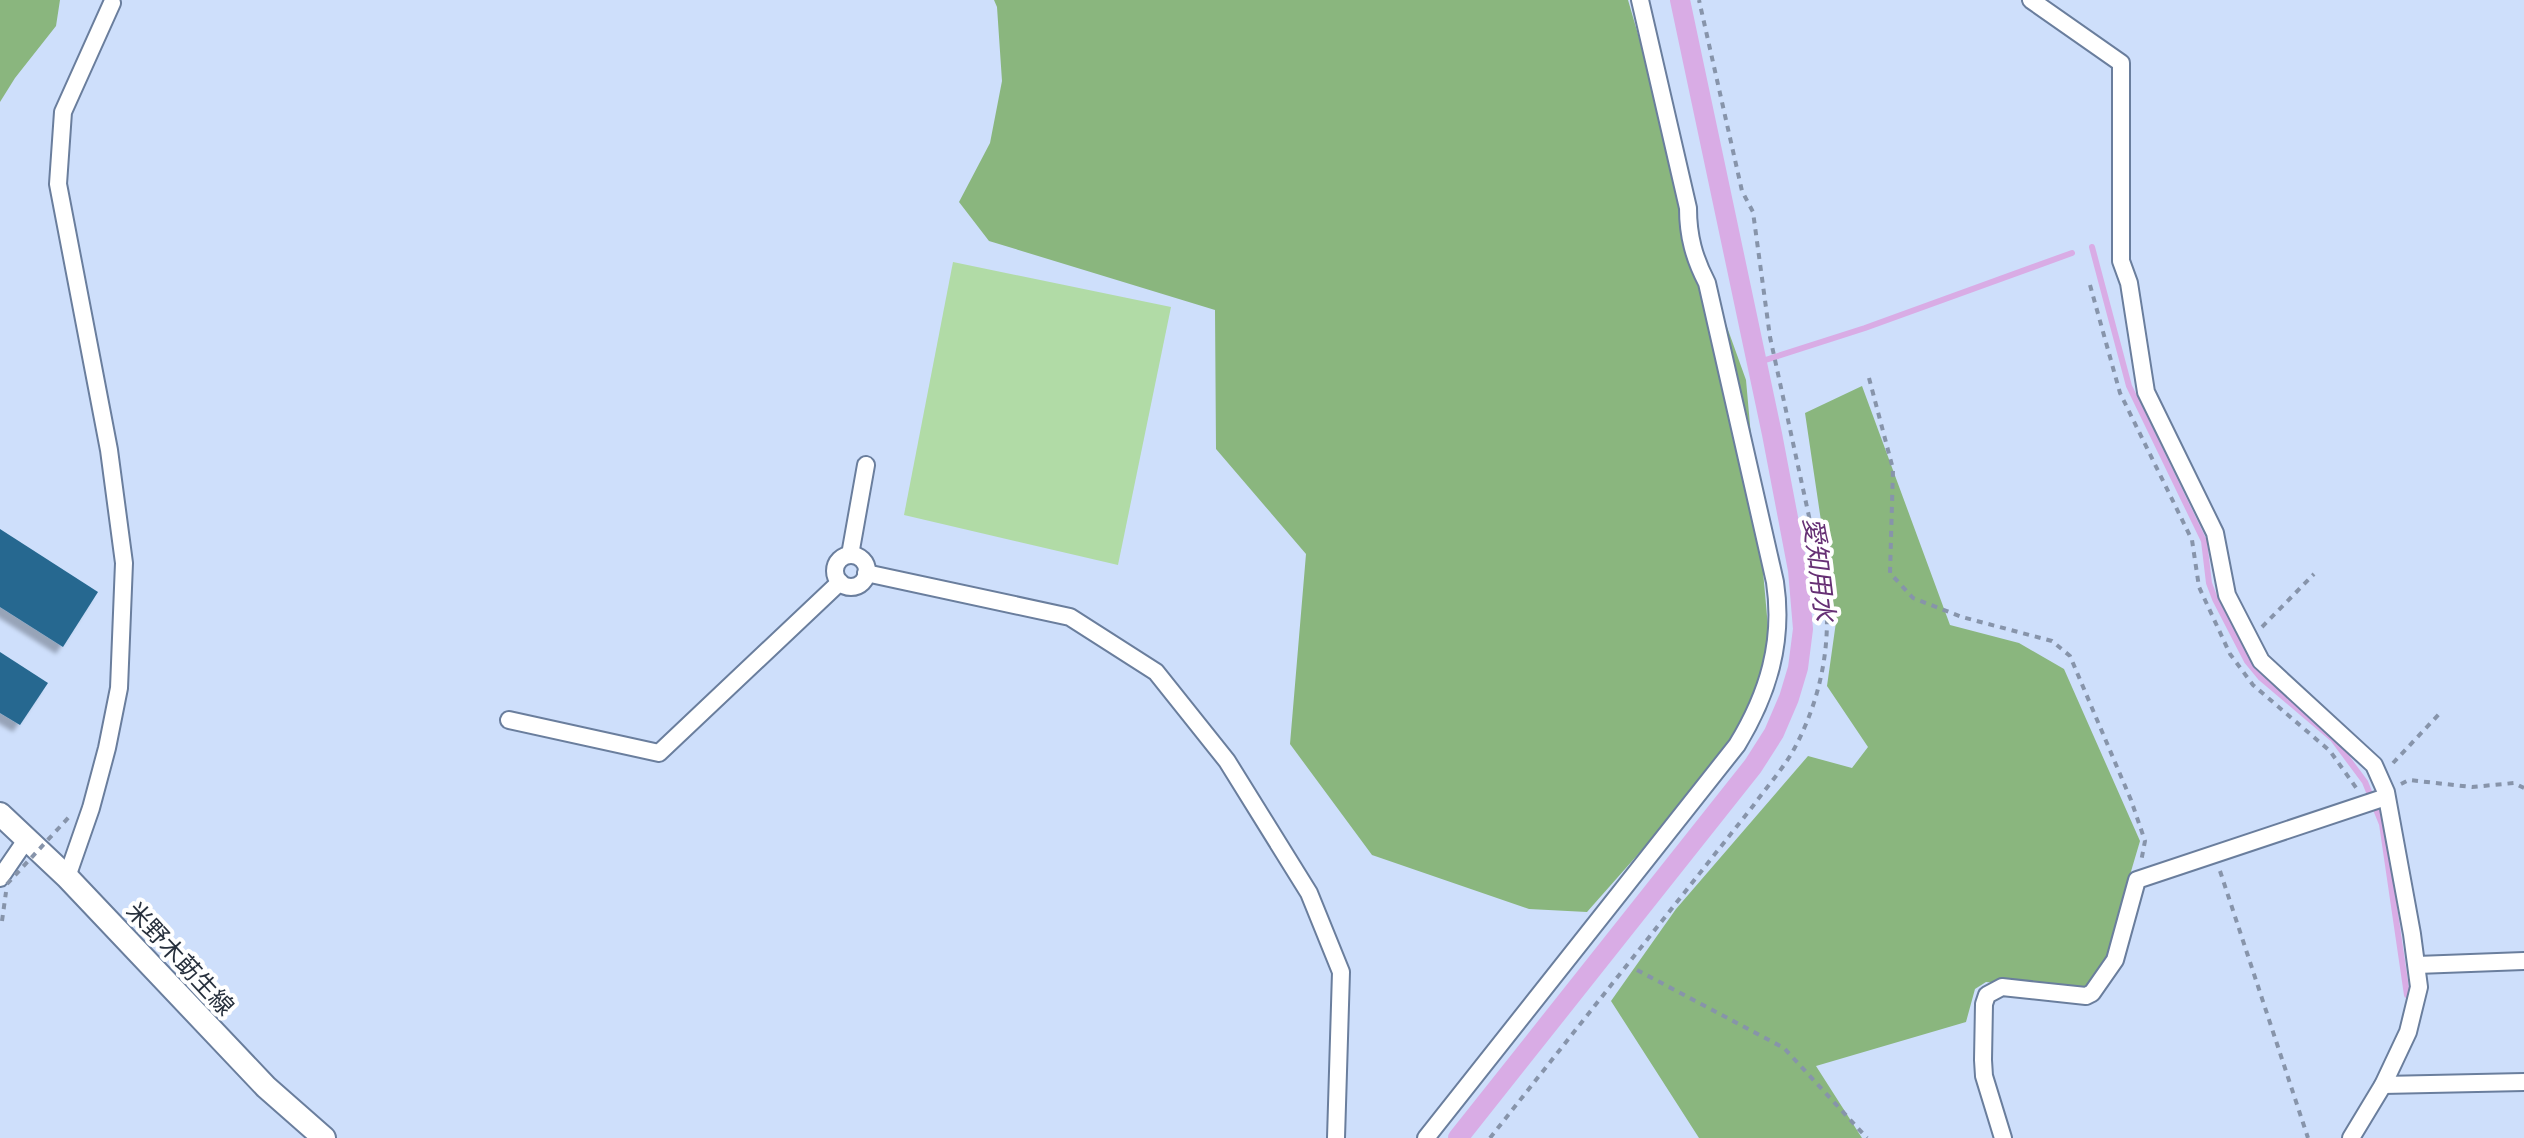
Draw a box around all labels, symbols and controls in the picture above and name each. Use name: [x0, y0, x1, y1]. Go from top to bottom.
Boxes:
water label: 愛知用水: [1799, 515, 1843, 625]
street label: 米野木莇生線: [121, 895, 241, 1021]

